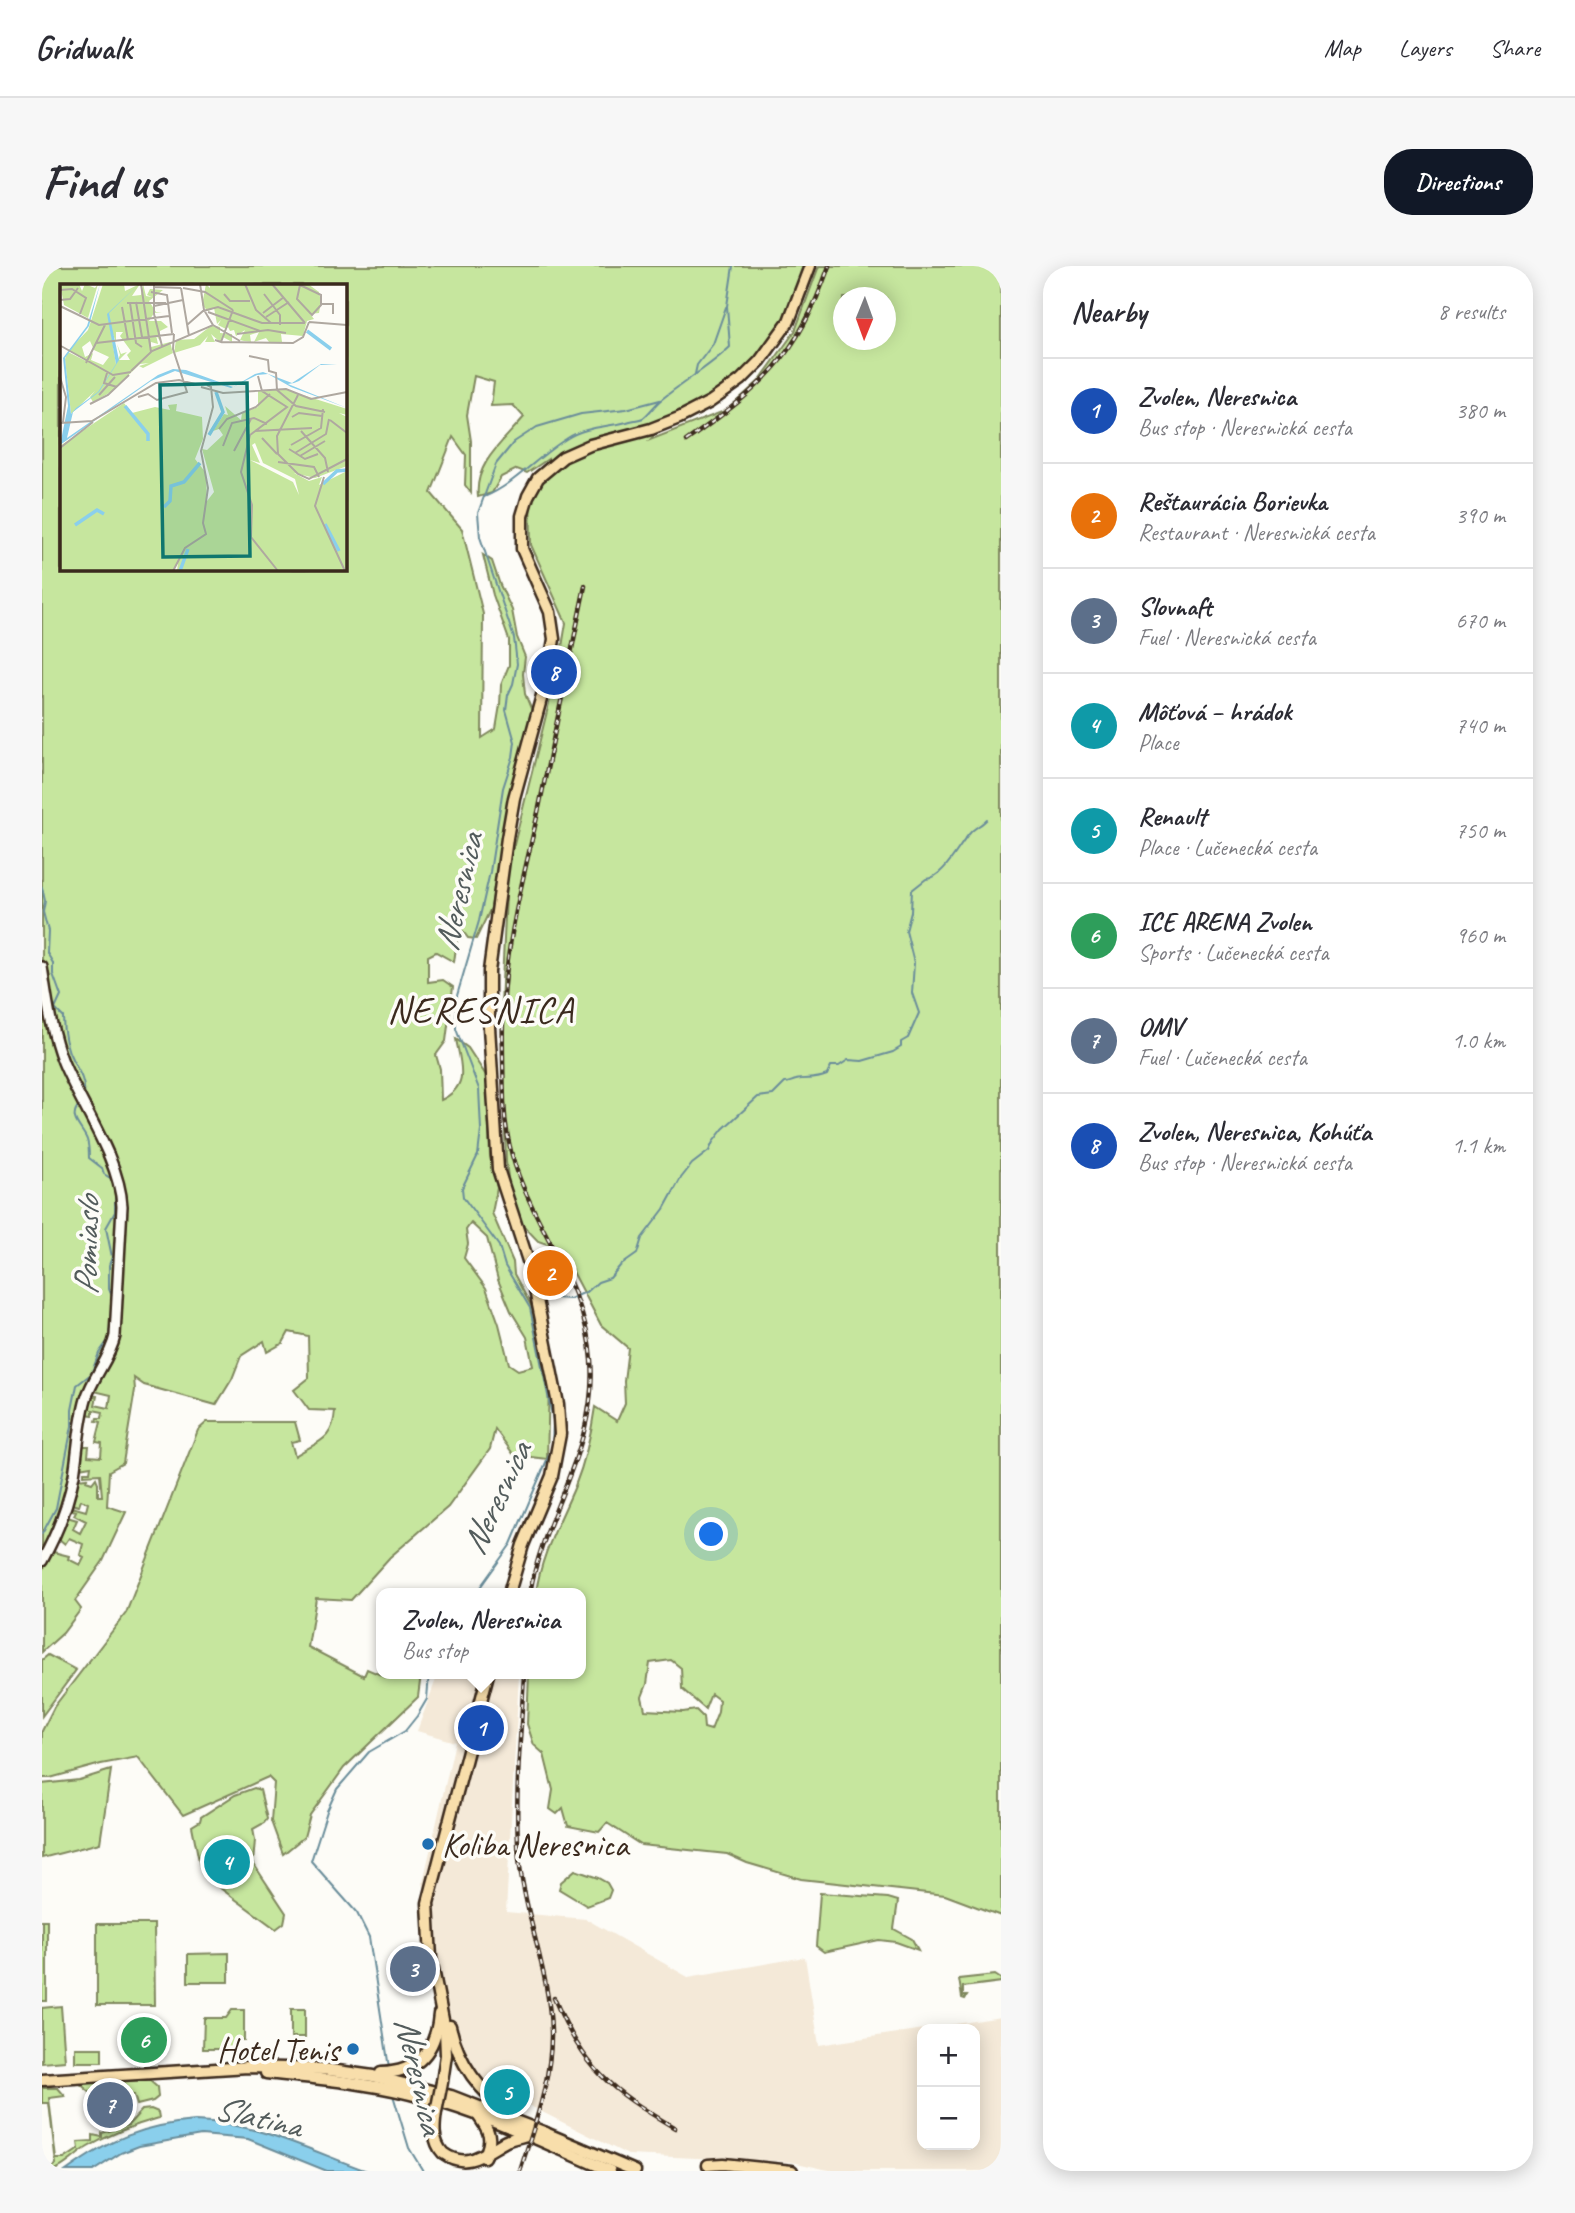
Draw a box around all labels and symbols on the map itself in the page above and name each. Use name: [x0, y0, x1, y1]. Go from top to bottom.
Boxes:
inset map: [60, 284, 346, 570]
north arrow: [833, 287, 896, 350]
pin: 8: [531, 646, 577, 698]
water label: Neresnica: [423, 826, 495, 955]
district label: NERESNICA: [387, 986, 575, 1033]
water label: Pomiaslo: [63, 1192, 110, 1296]
pin: 2: [527, 1247, 573, 1299]
water label: Neresnica: [451, 1432, 543, 1561]
your location: [694, 1517, 728, 1551]
pin: 1: [458, 1702, 504, 1754]
place label: Koliba Neresnica: [442, 1824, 631, 1866]
pin: 4: [204, 1836, 250, 1888]
marker: Koliba Neresnica: [420, 1836, 436, 1852]
pin: 3: [390, 1943, 436, 1995]
water label: Neresnica: [384, 2012, 456, 2142]
pin: 6: [121, 2014, 167, 2066]
place label: Hotel Tenis: [217, 2029, 342, 2071]
marker: Hotel Tenis: [345, 2041, 361, 2057]
pin: 5: [484, 2066, 530, 2118]
pin: 7: [87, 2079, 133, 2131]
water label: Slatina: [210, 2085, 309, 2149]

